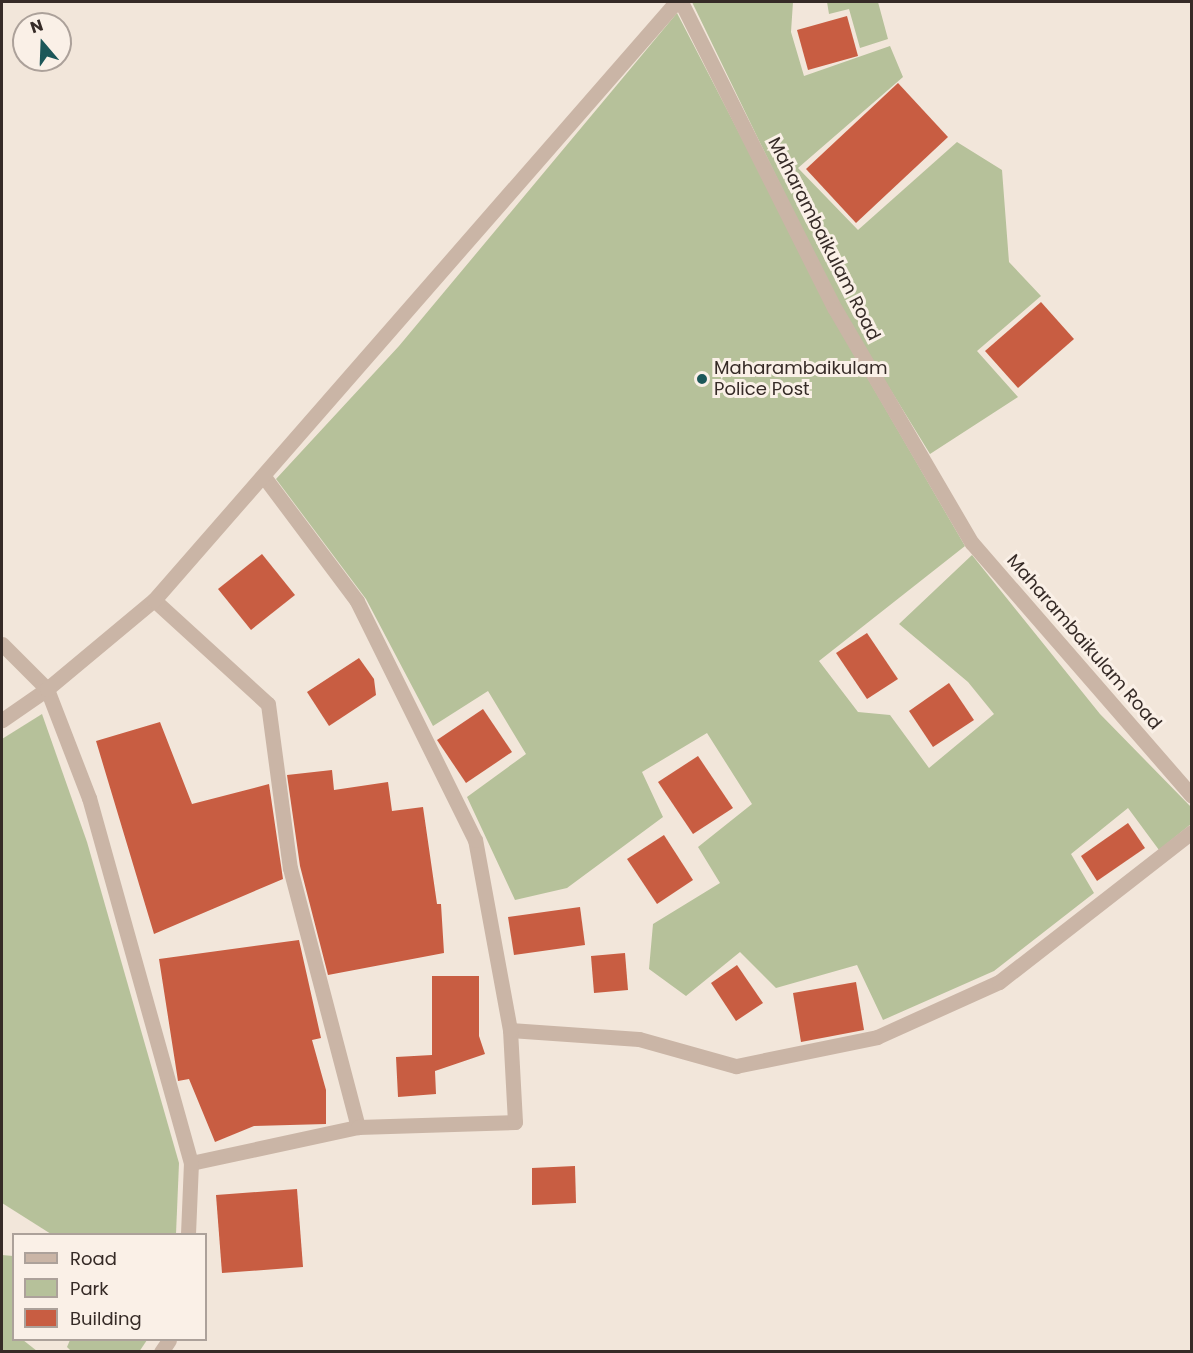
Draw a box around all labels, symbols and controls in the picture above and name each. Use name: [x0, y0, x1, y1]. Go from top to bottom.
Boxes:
north arrow: [12, 12, 72, 72]
text: N: [27, 14, 46, 39]
street label: Maharambaikulam Road: [763, 134, 885, 344]
place label: Maharambaikulam Police Post: [714, 358, 887, 400]
marker: Maharambaikulam Police Post: [695, 372, 709, 386]
street label: Maharambaikulam Road: [1002, 550, 1166, 734]
legend: [12, 1233, 207, 1341]
text: Road: [70, 1246, 117, 1271]
text: Park: [70, 1276, 109, 1301]
text: Building: [70, 1306, 142, 1331]

